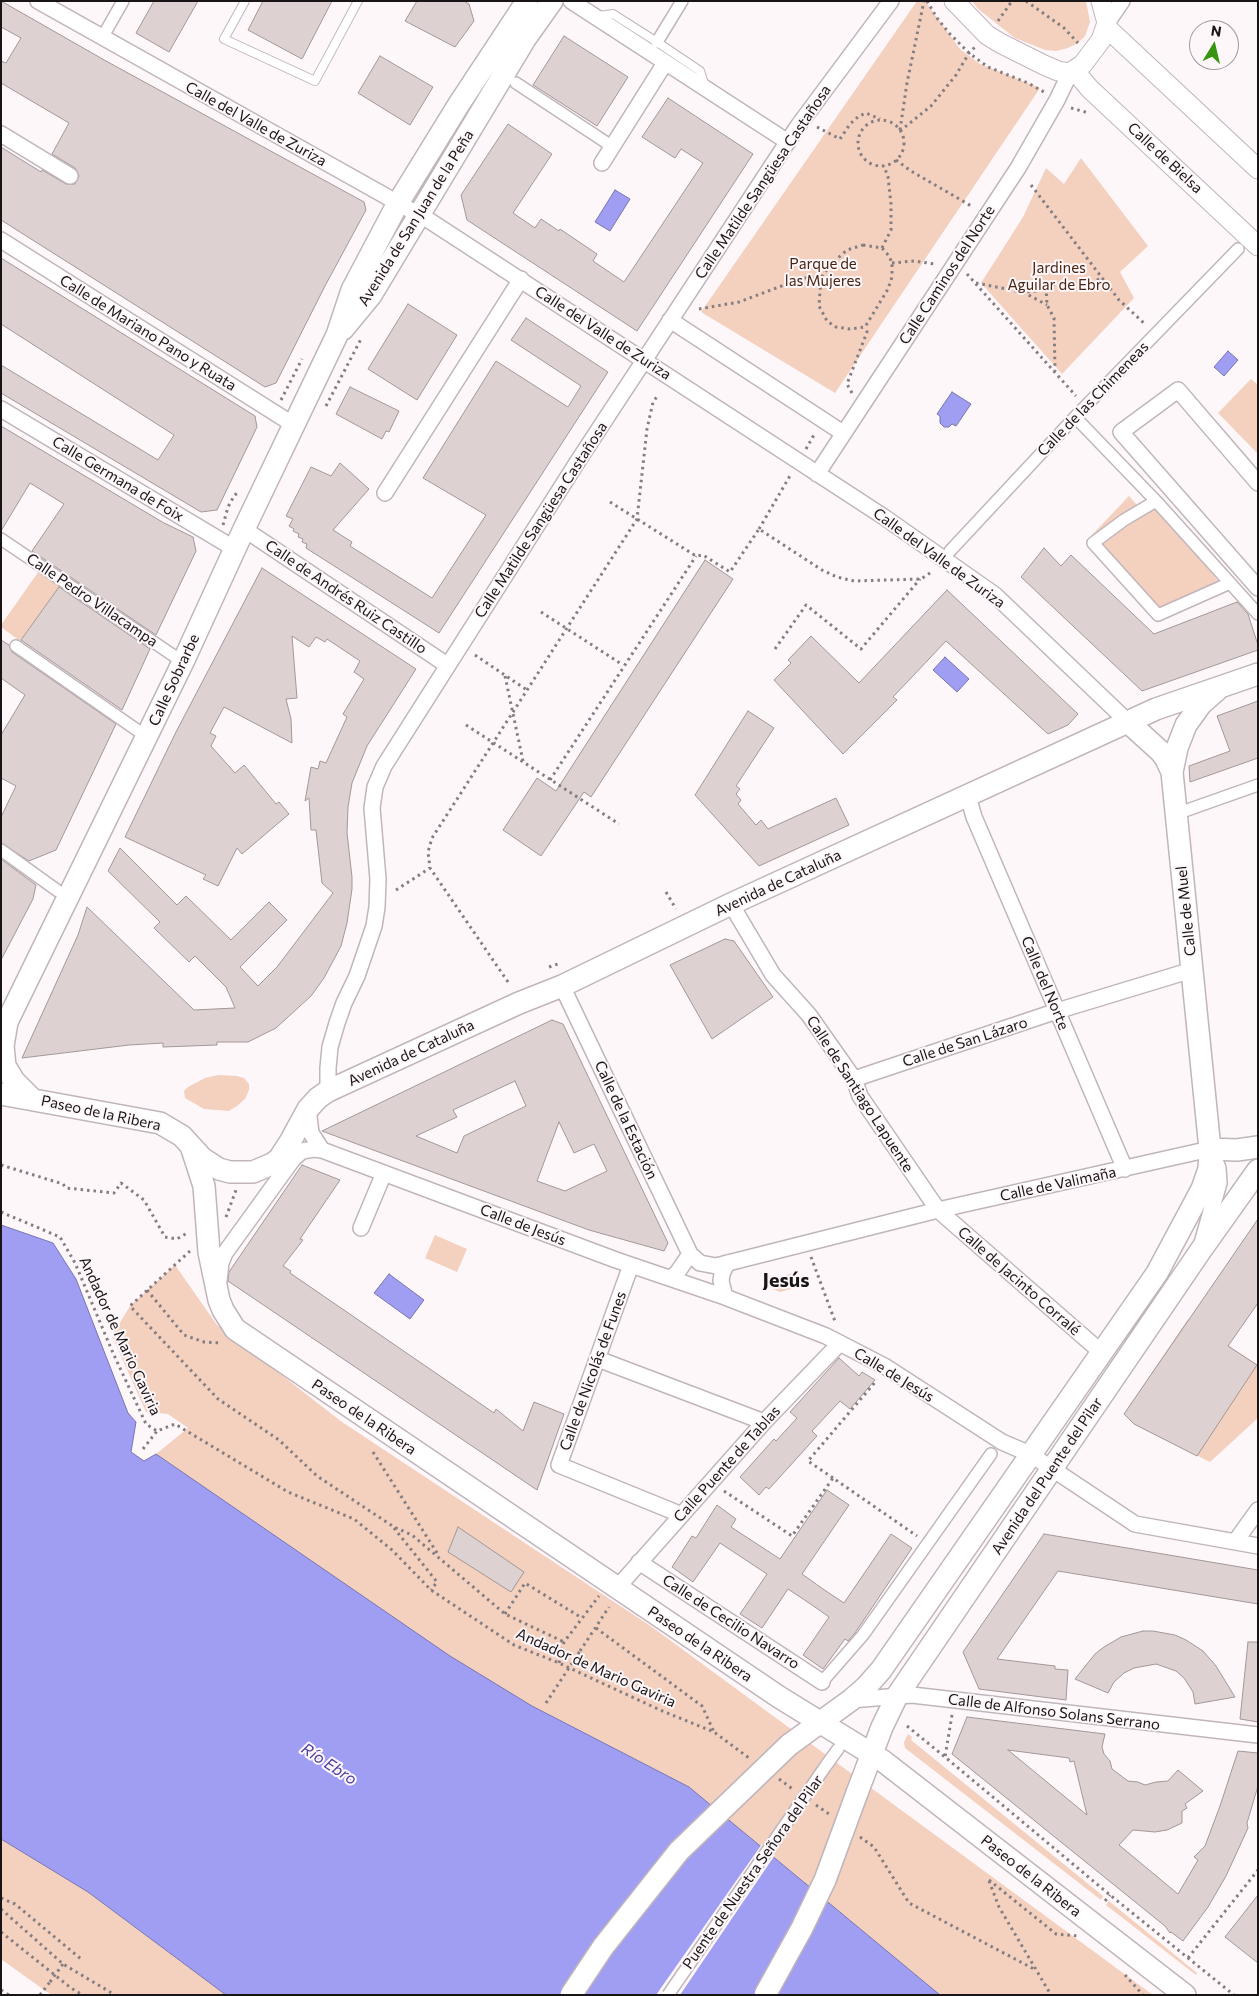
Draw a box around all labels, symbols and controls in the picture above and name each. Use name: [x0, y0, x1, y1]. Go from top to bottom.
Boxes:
north arrow: [1189, 20, 1239, 70]
text: N: [1210, 21, 1223, 40]
street label: Calle del Valle de Zuriza: [182, 78, 330, 170]
street label: Calle Matilde Sangüesa Castañosa: [691, 82, 835, 282]
street label: Calle de Bielsa: [1124, 119, 1206, 197]
street label: Avenida de San Juan de la Peña: [354, 127, 478, 309]
street label: Calle Caminos del Norte: [895, 202, 999, 348]
park label: Parque de las Mujeres: [785, 255, 861, 290]
park label: Jardines Aguilar de Ebro: [1008, 259, 1110, 294]
street label: Calle de Mariano Pano y Ruata: [56, 271, 240, 395]
street label: Calle del Valle de Zuriza: [532, 282, 674, 384]
street label: Calle de las Chimeneas: [1034, 338, 1152, 460]
street label: Calle Matilde Sangüesa Castañosa: [471, 419, 611, 621]
street label: Calle Germana de Foix: [49, 433, 187, 525]
street label: Calle del Valle de Zuriza: [870, 504, 1008, 612]
street label: Calle de Andrés Ruiz Castillo: [262, 536, 430, 658]
street label: Calle Pedro Villacampa: [23, 549, 161, 651]
street label: Calle Sobrarbe: [145, 631, 203, 729]
street label: Avenida de Cataluña: [712, 846, 844, 920]
street label: Calle de Muel: [1172, 865, 1200, 957]
street label: Calle del Norte: [1017, 933, 1073, 1033]
street label: Calle de Santiago Lapuente: [803, 1012, 917, 1176]
street label: Calle de San Lázaro: [900, 1013, 1030, 1071]
street label: Avenida de Cataluña: [345, 1016, 477, 1090]
street label: Calle de la Estación: [591, 1058, 661, 1182]
street label: Paseo de la Ribera: [39, 1091, 163, 1135]
street label: Calle de Valimaña: [998, 1163, 1118, 1205]
street label: Calle de Jesús: [478, 1200, 568, 1250]
street label: Calle de Jacinto Corralé: [954, 1223, 1084, 1339]
street label: Andador de Mario Gaviria: [75, 1254, 165, 1418]
district label: Jesús: [763, 1268, 809, 1292]
street label: Calle de Nicolás de Funes: [556, 1289, 630, 1453]
street label: Calle de Jesús: [851, 1344, 937, 1406]
street label: Paseo de la Ribera: [308, 1375, 420, 1459]
street label: Avenida del Puente del Pilar: [988, 1394, 1106, 1558]
street label: Calle Puente de Tablas: [670, 1402, 784, 1526]
street label: Calle de Cecilio Navarro: [659, 1571, 803, 1673]
street label: Paseo de la Ribera: [644, 1602, 756, 1686]
street label: Andador de Mario Gaviria: [513, 1625, 679, 1711]
street label: Calle de Alfonso Solans Serrano: [947, 1690, 1161, 1734]
water label: Río Ebro: [298, 1739, 360, 1789]
street label: Puente de Nuestra Señora del Pilar: [679, 1772, 827, 1972]
street label: Paseo de la Ribera: [977, 1831, 1085, 1921]

